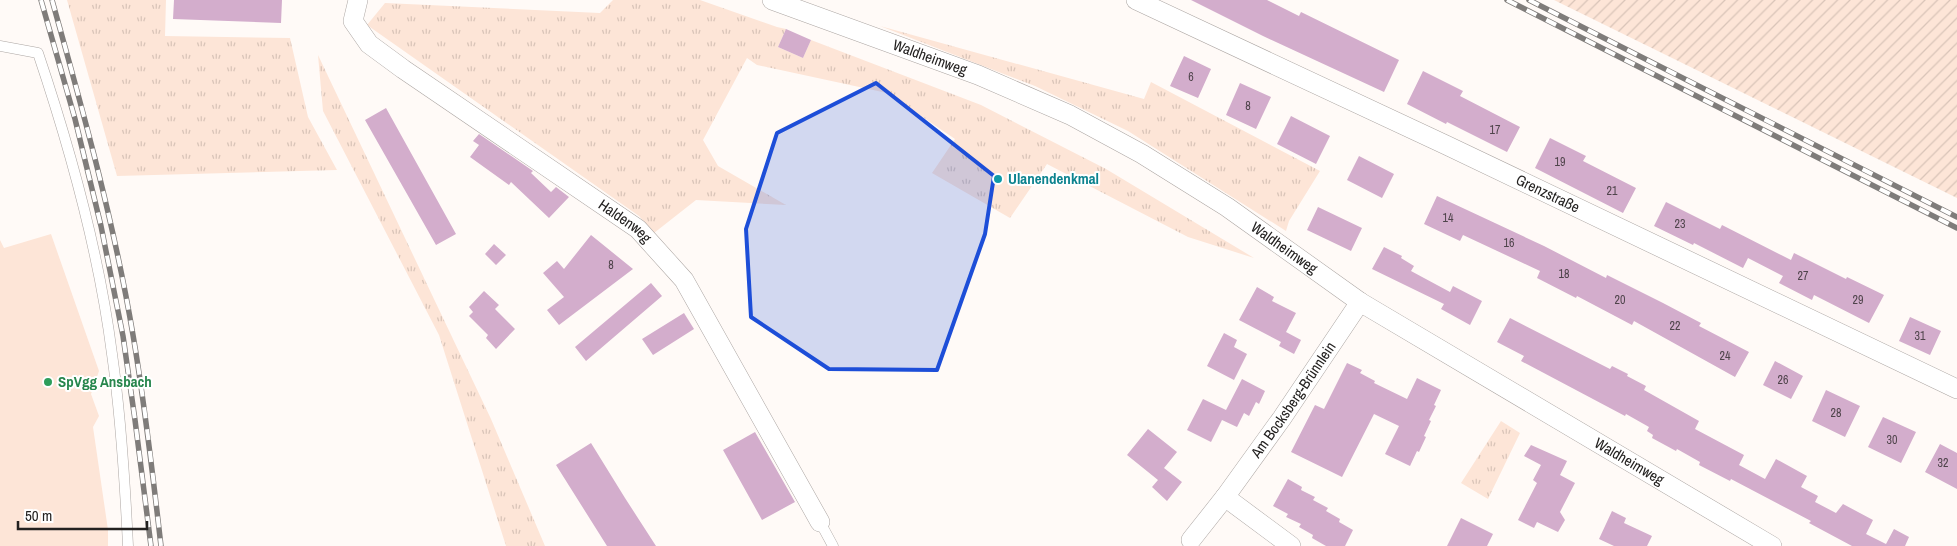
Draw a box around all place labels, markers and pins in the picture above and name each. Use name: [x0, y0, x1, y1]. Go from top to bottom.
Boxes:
place label: Ulanendenkmal: [1008, 168, 1099, 189]
marker: Ulanendenkmal: [992, 173, 1004, 185]
place label: SpVgg Ansbach: [58, 371, 152, 392]
marker: SpVgg Ansbach: [42, 376, 54, 388]

